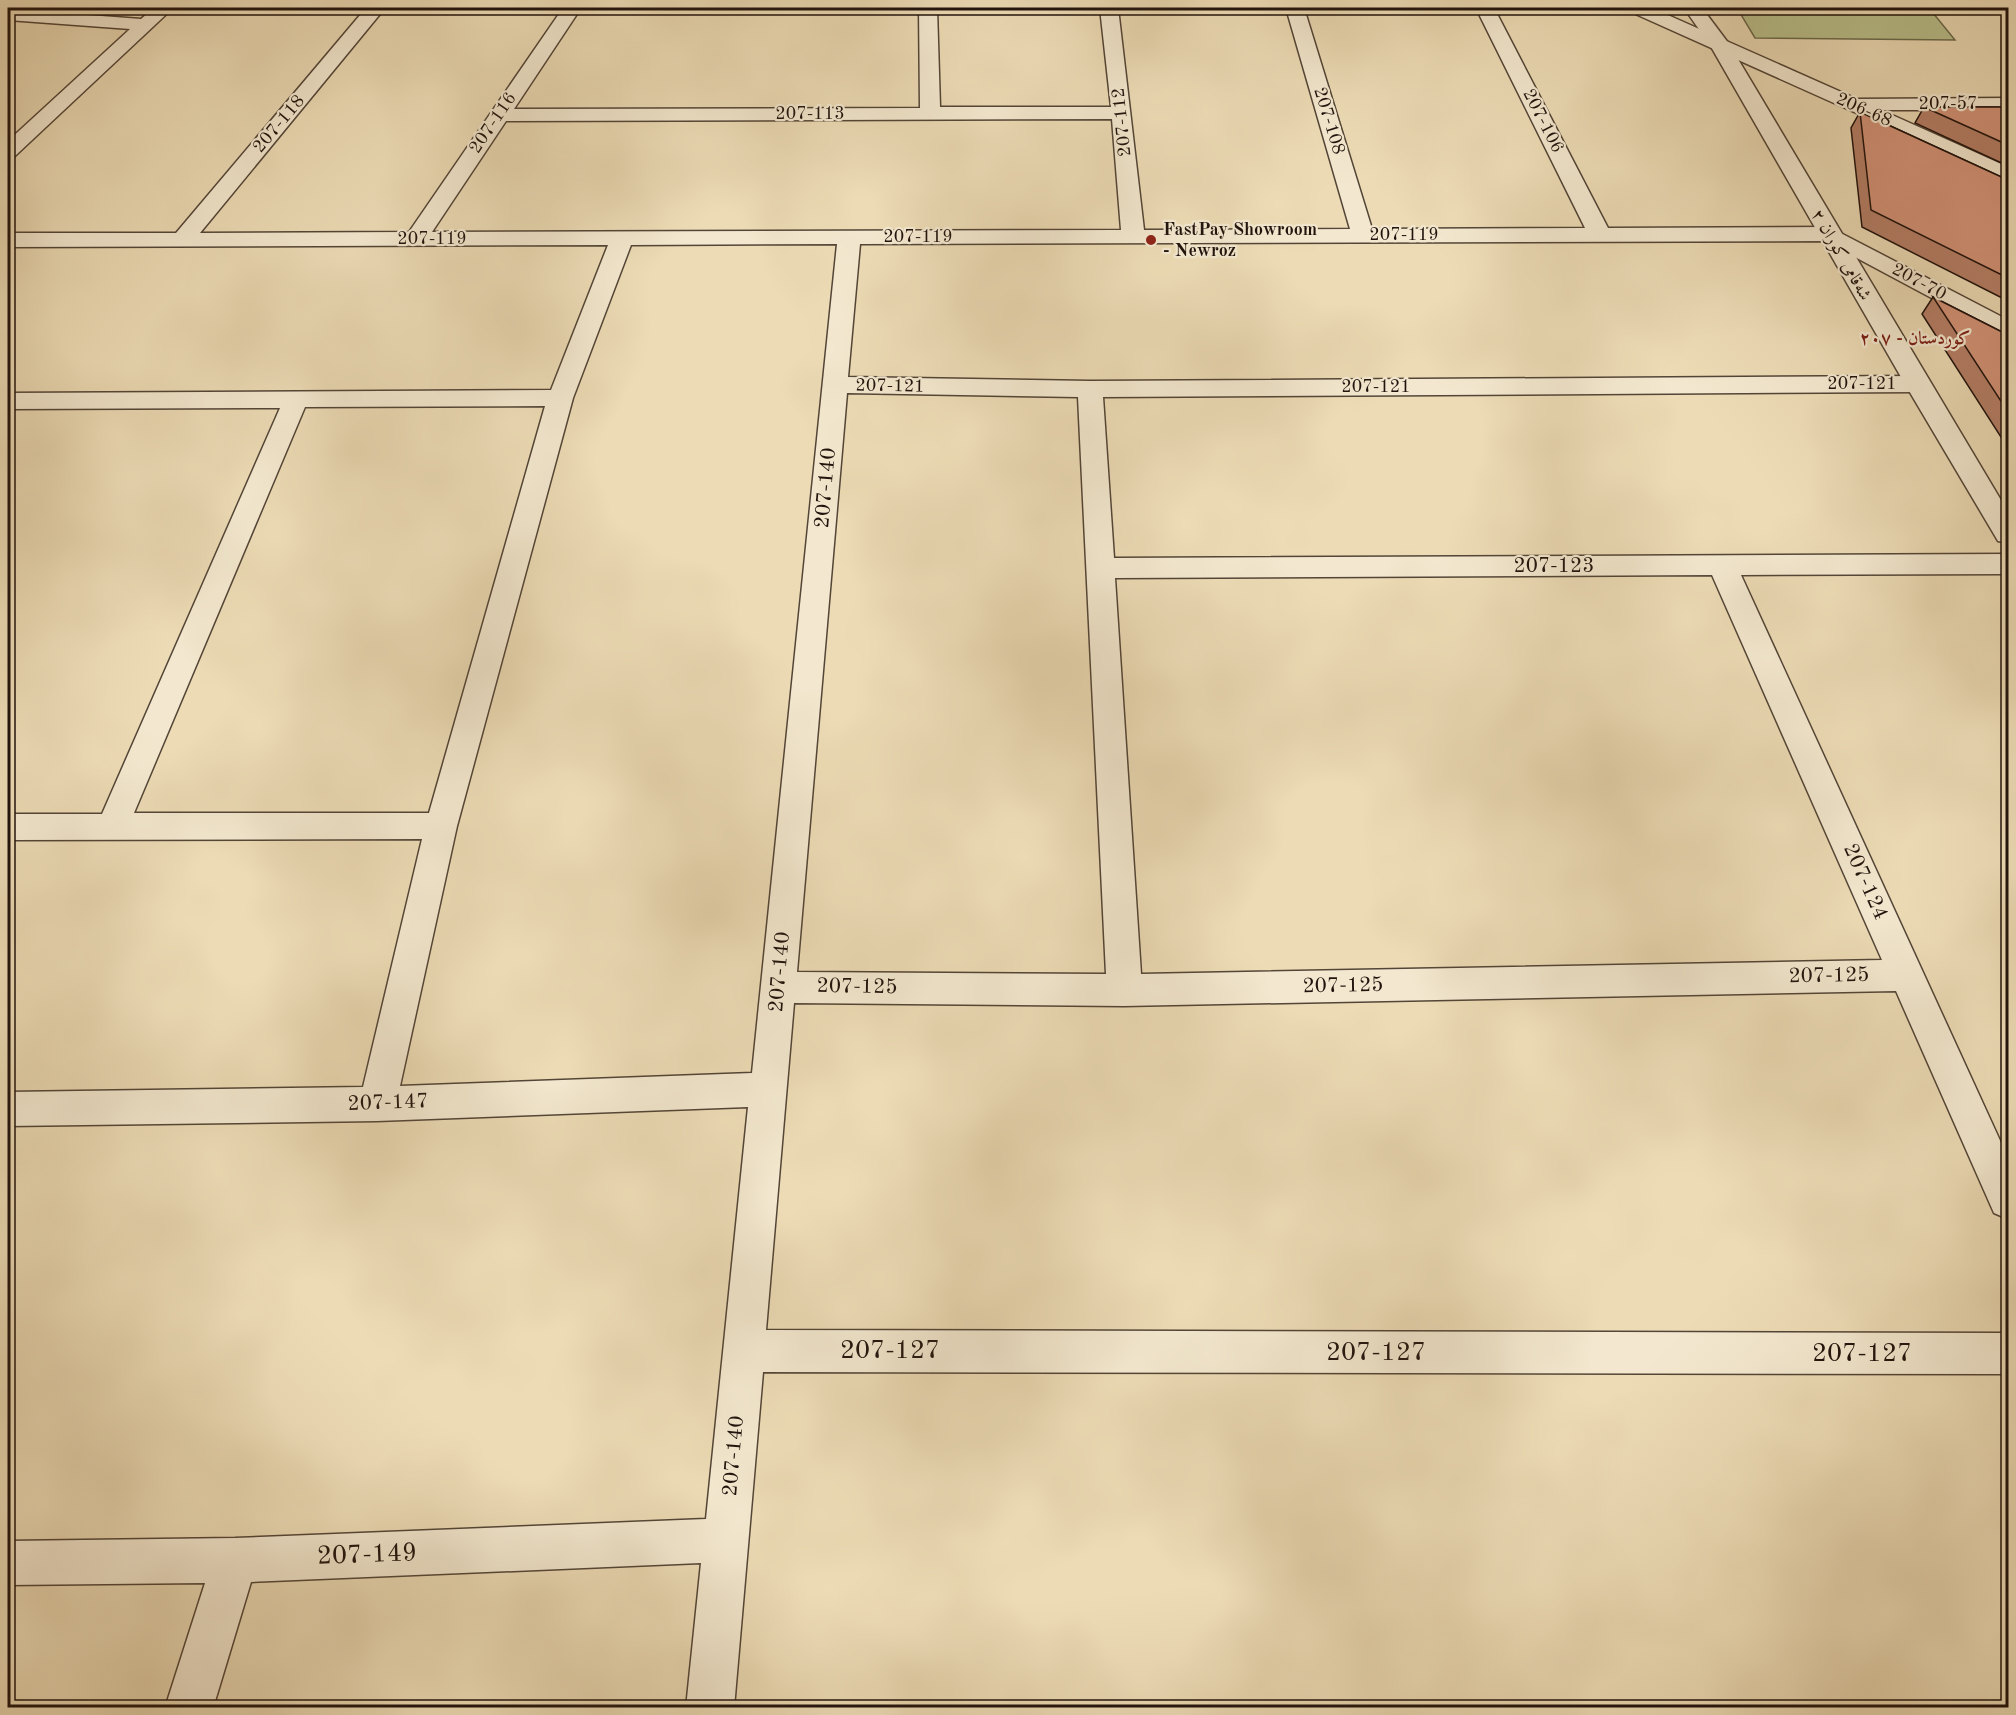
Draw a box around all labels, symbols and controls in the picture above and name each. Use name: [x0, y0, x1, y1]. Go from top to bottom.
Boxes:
street label: 207-108: [1310, 85, 1348, 157]
street label: 207-106: [1519, 86, 1567, 156]
street label: 207-112: [1109, 87, 1135, 157]
street label: 207-116: [466, 89, 520, 157]
street label: 206-68: [1833, 90, 1895, 130]
street label: 207-118: [250, 92, 308, 156]
street label: 207-57: [1919, 95, 1977, 113]
street label: 207-113: [775, 105, 845, 123]
street label: شەقامی کوران ٢: [1807, 206, 1874, 304]
place label: FastPay Showroom - Newroz: [1163, 221, 1317, 260]
street label: 207-119: [1369, 226, 1439, 244]
street label: 207-119: [883, 228, 953, 246]
street label: 207-119: [397, 230, 467, 248]
marker: FastPay Showroom - Newroz: [1144, 233, 1158, 247]
street label: 207-70: [1889, 260, 1949, 304]
district label: کوردستان - ٢٠٧: [1860, 330, 1970, 349]
street label: 207-121: [1827, 375, 1897, 393]
street label: 207-121: [855, 376, 925, 396]
street label: 207-121: [1341, 378, 1411, 396]
street label: 207-140: [812, 447, 840, 529]
street label: 207-123: [1514, 556, 1594, 577]
street label: 207-124: [1839, 841, 1891, 923]
street label: 207-140: [766, 931, 794, 1013]
street label: 207-125: [1788, 965, 1870, 987]
street label: 207-125: [1302, 975, 1384, 997]
street label: 207-125: [816, 976, 898, 998]
street label: 207-147: [347, 1091, 429, 1115]
street label: 207-127: [840, 1338, 940, 1364]
street label: 207-127: [1326, 1340, 1426, 1366]
street label: 207-127: [1812, 1341, 1912, 1367]
street label: 207-140: [720, 1415, 748, 1497]
street label: 207-149: [317, 1540, 417, 1570]

